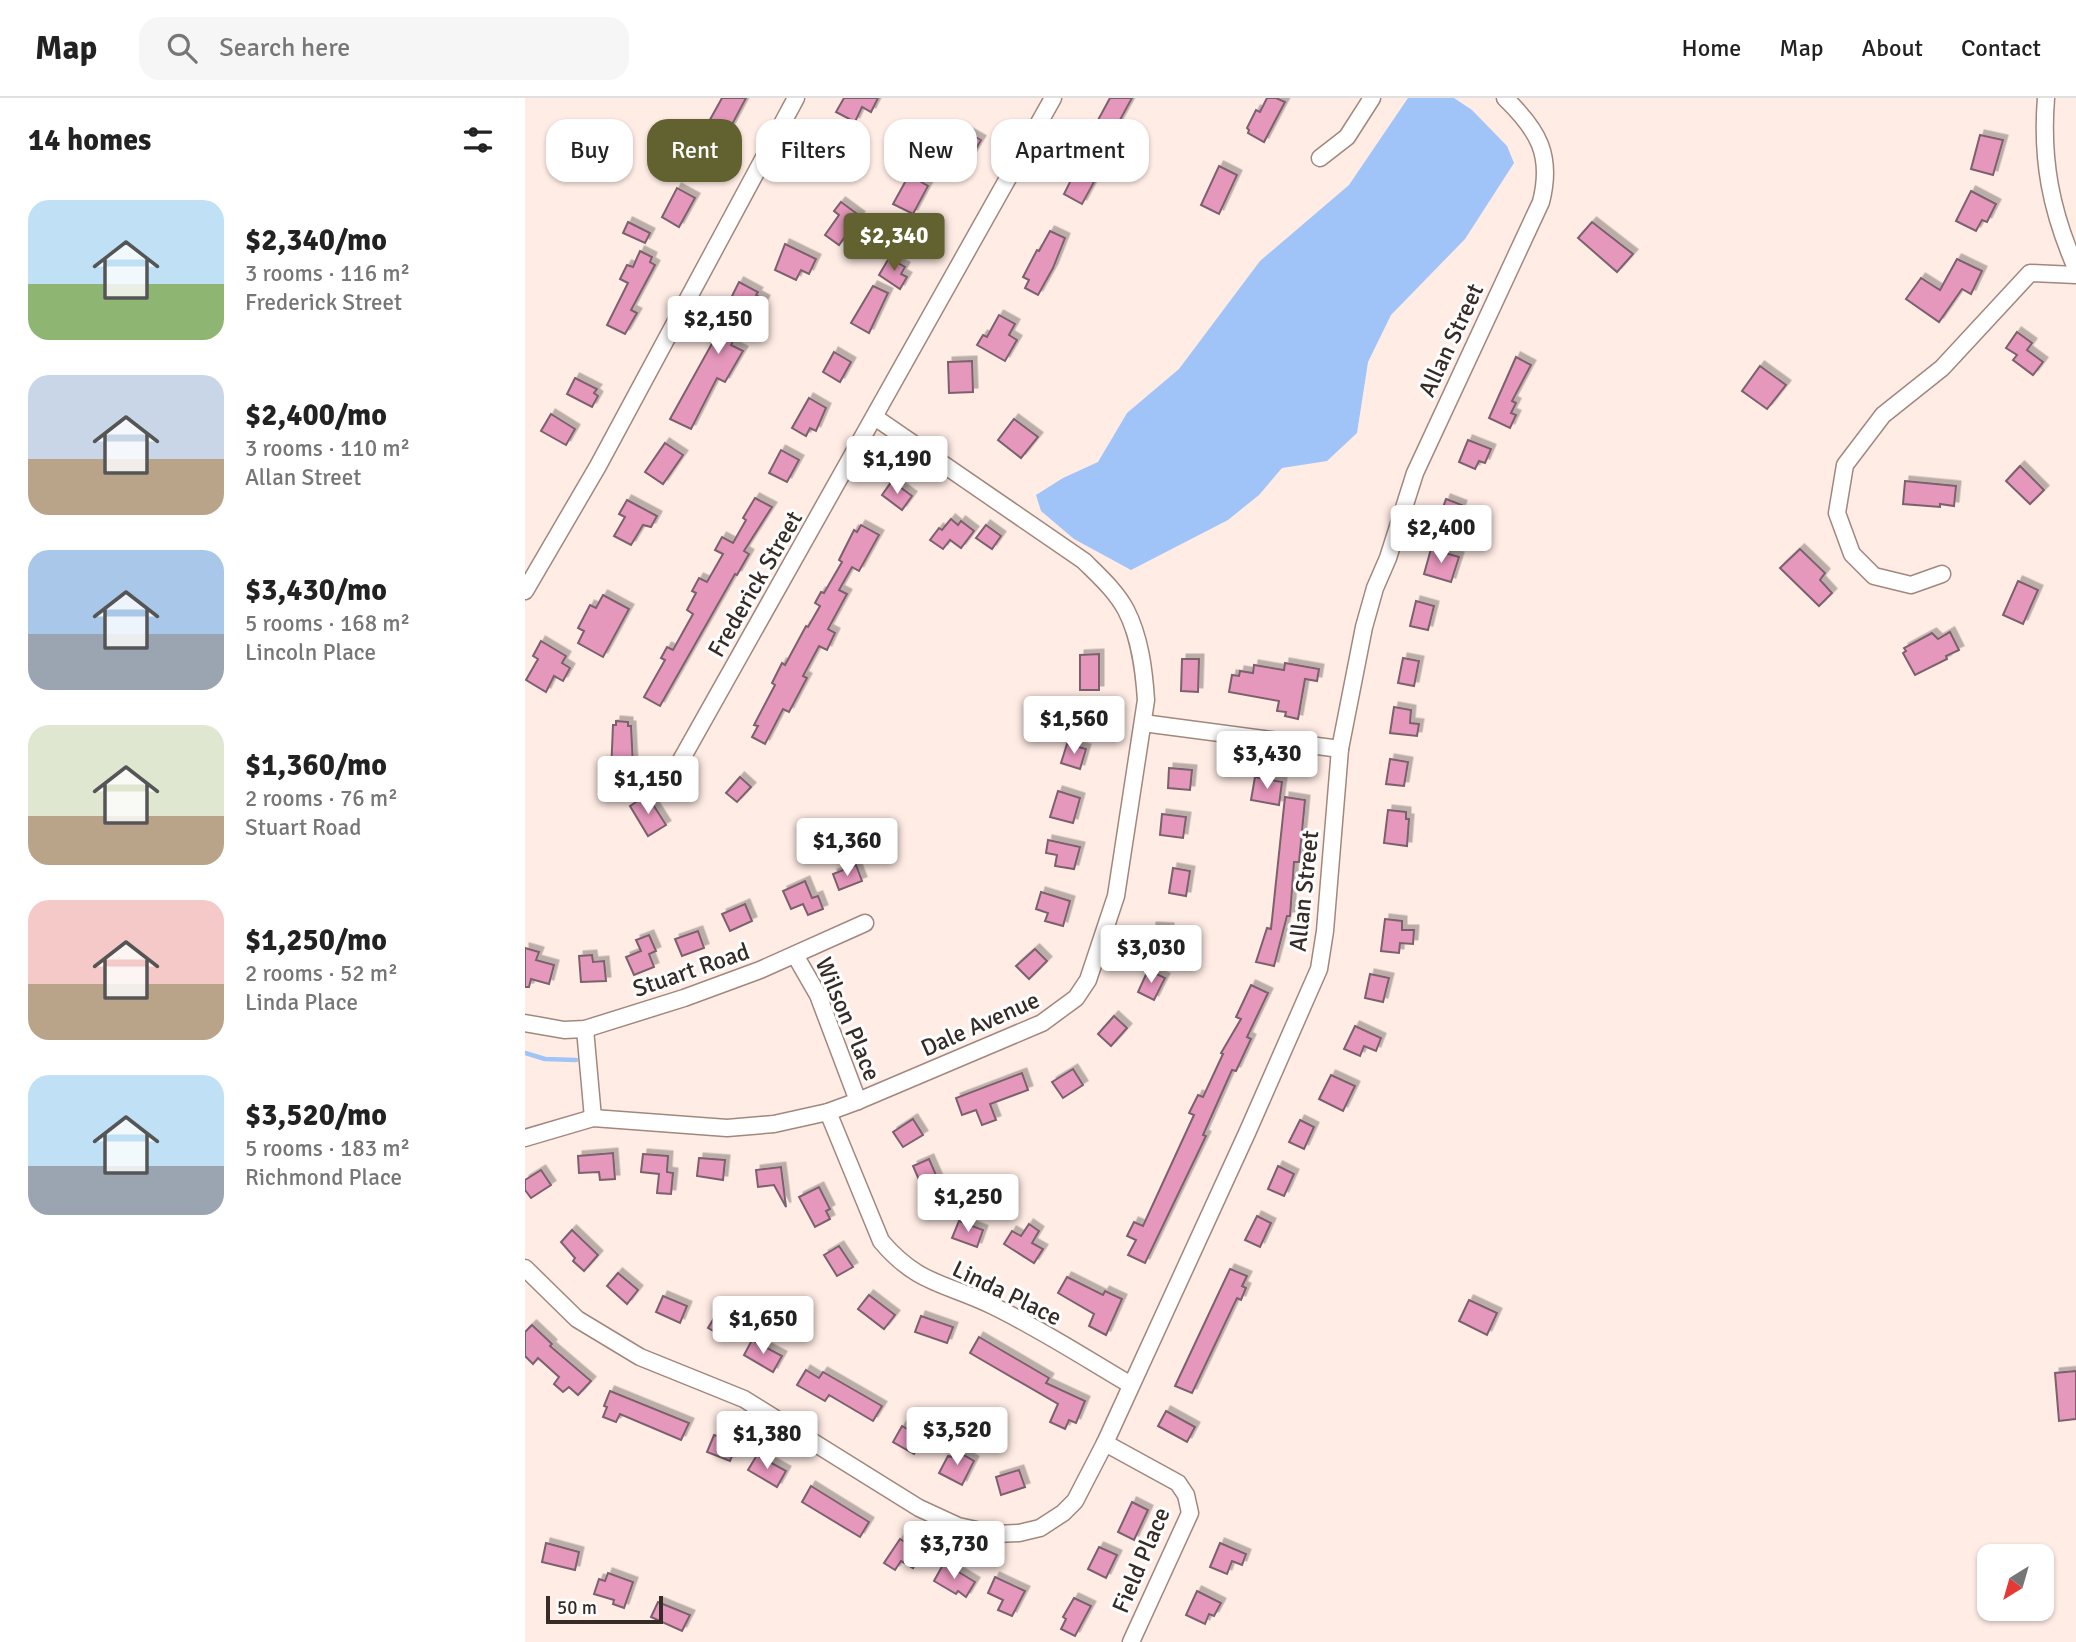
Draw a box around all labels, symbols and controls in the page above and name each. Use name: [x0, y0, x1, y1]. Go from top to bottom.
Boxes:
search box: [139, 17, 629, 80]
text: Map: [35, 28, 97, 69]
icon: search: [163, 29, 201, 67]
text: Search here: [219, 32, 350, 64]
text: Home: [1681, 33, 1741, 63]
text: Map: [1779, 33, 1824, 63]
text: About: [1862, 33, 1923, 63]
text: Contact: [1961, 33, 2041, 63]
chip: Buy: [546, 119, 633, 182]
chip: Rent: [647, 119, 742, 182]
chip: Filters: [756, 119, 870, 182]
chip: New: [884, 119, 977, 182]
chip: Apartment: [991, 119, 1149, 182]
icon: filters: [459, 121, 497, 159]
text: 14 homes: [28, 122, 151, 159]
pin: $2,340: [837, 214, 951, 273]
text: $2,340: [860, 221, 928, 250]
text: $2,340/mo: [245, 222, 387, 259]
icon: home: [84, 228, 168, 312]
text: 3 rooms · 116 m²: [245, 259, 410, 288]
street label: Allan Street: [1412, 279, 1490, 401]
text: Frederick Street: [245, 288, 402, 317]
pin: $2,150: [661, 296, 775, 356]
text: $2,150: [684, 304, 752, 333]
text: $2,400/mo: [245, 397, 387, 434]
icon: home: [84, 403, 168, 487]
text: 3 rooms · 110 m²: [245, 434, 410, 463]
pin: $1,190: [840, 436, 954, 496]
text: $1,190: [863, 444, 931, 473]
text: Allan Street: [245, 463, 361, 492]
street label: Frederick Street: [701, 505, 809, 663]
pin: $2,400: [1384, 505, 1498, 565]
text: $2,400: [1407, 513, 1475, 542]
text: $3,430/mo: [245, 572, 387, 609]
icon: home: [84, 578, 168, 662]
text: 5 rooms · 168 m²: [245, 609, 410, 638]
text: Lincoln Place: [245, 638, 376, 667]
pin: $1,560: [1017, 696, 1131, 756]
text: $1,560: [1040, 704, 1108, 733]
pin: $3,430: [1210, 732, 1324, 791]
text: $3,430: [1233, 739, 1301, 768]
text: $1,360/mo: [245, 747, 387, 784]
icon: home: [84, 753, 168, 837]
pin: $1,150: [591, 756, 705, 816]
text: $1,150: [614, 764, 682, 793]
text: 2 rooms · 76 m²: [245, 784, 398, 813]
text: Stuart Road: [245, 813, 361, 842]
pin: $1,360: [790, 818, 904, 878]
text: $1,360: [813, 826, 881, 855]
street label: Allan Street: [1283, 829, 1325, 953]
text: $1,250/mo: [245, 922, 387, 959]
pin: $3,030: [1094, 926, 1208, 985]
icon: home: [84, 928, 168, 1012]
text: $3,030: [1117, 933, 1185, 962]
street label: Stuart Road: [629, 936, 753, 1004]
street label: Wilson Place: [809, 953, 887, 1085]
text: 2 rooms · 52 m²: [245, 959, 398, 988]
street label: Dale Avenue: [916, 985, 1044, 1063]
text: Linda Place: [245, 988, 358, 1017]
text: $3,520/mo: [245, 1097, 387, 1134]
icon: home: [84, 1103, 168, 1187]
text: 5 rooms · 183 m²: [245, 1134, 410, 1163]
text: Richmond Place: [245, 1163, 402, 1192]
pin: $1,250: [911, 1174, 1025, 1234]
text: $1,250: [934, 1182, 1002, 1211]
street label: Linda Place: [947, 1254, 1067, 1332]
pin: $1,650: [706, 1296, 820, 1356]
text: $1,650: [729, 1304, 797, 1333]
pin: $3,520: [900, 1408, 1014, 1467]
pin: $1,380: [710, 1412, 824, 1471]
text: $3,520: [923, 1415, 991, 1444]
text: $1,380: [733, 1419, 801, 1448]
street label: Field Place: [1105, 1503, 1177, 1617]
pin: $3,730: [897, 1522, 1011, 1581]
text: $3,730: [920, 1529, 988, 1558]
north arrow: [1977, 1544, 2055, 1620]
map controls: [1977, 1544, 2054, 1621]
scale bar: [546, 1593, 663, 1625]
text: 50 m: [557, 1596, 597, 1620]

